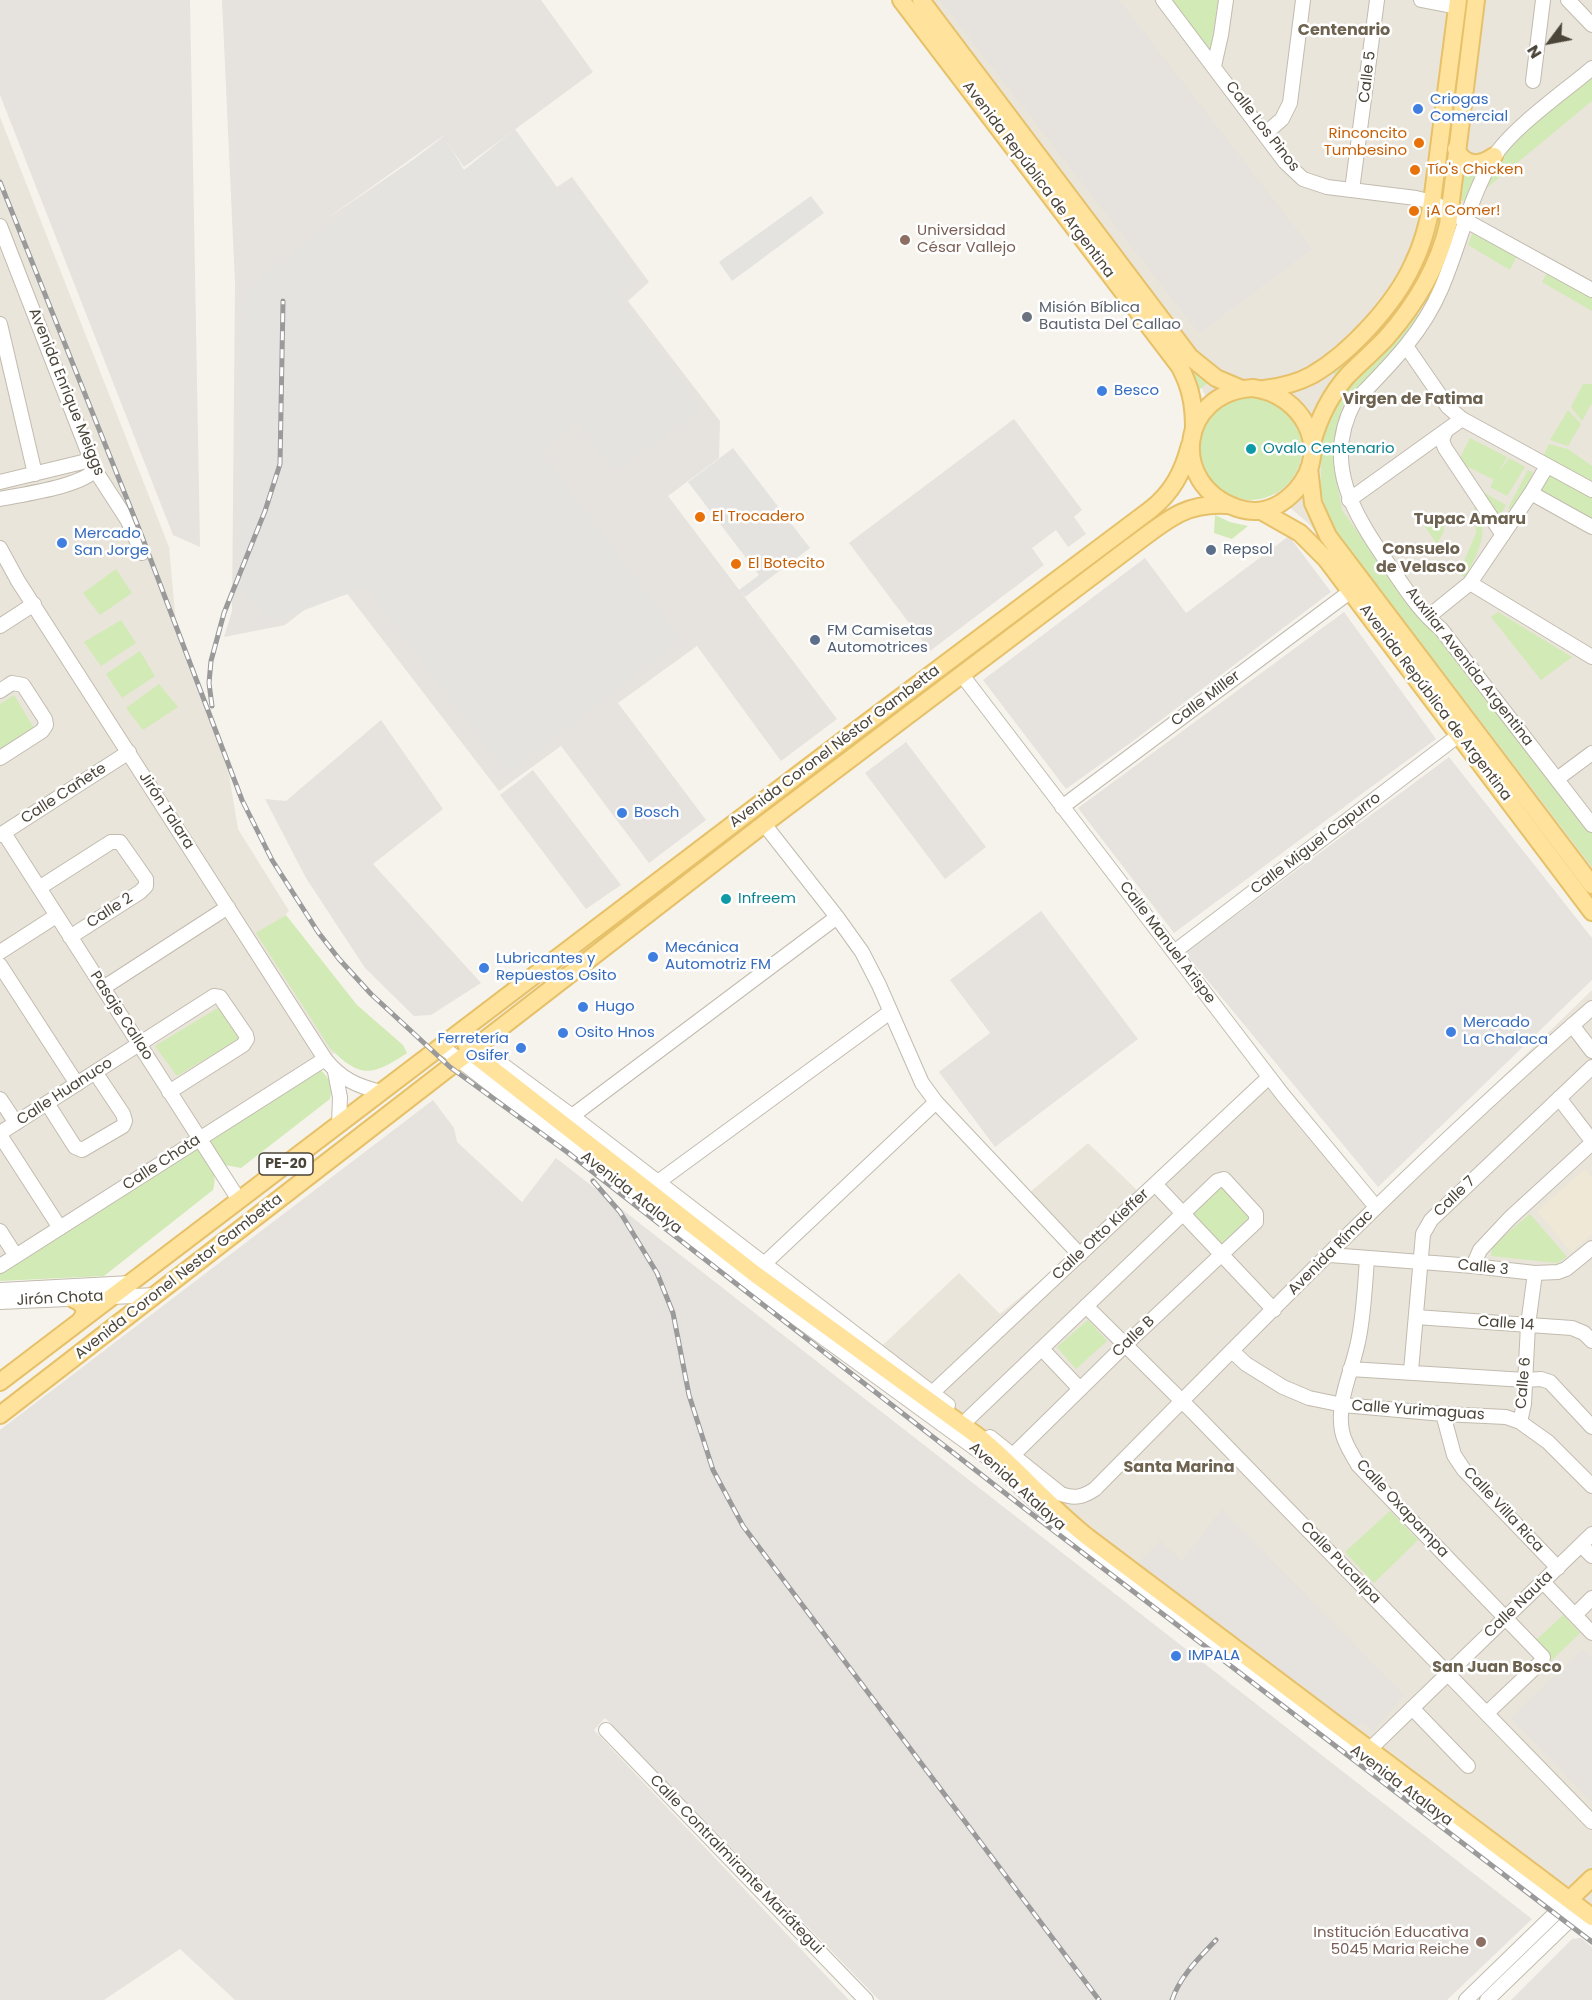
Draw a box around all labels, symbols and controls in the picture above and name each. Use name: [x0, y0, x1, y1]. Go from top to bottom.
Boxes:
north arrow: [1520, 12, 1580, 72]
district label: Centenario: [1298, 21, 1390, 41]
text: N: [1521, 41, 1547, 63]
street label: Calle 5: [1356, 50, 1380, 104]
street label: Avenida República de Argentina: [958, 78, 1118, 282]
street label: Calle Los Pinos: [1221, 78, 1303, 176]
place label: Criogas Comercial: [1430, 91, 1508, 126]
marker: Criogas Comercial: [1411, 102, 1425, 116]
place label: Rinconcito Tumbesino: [1324, 125, 1407, 160]
marker: Rinconcito Tumbesino: [1412, 136, 1426, 150]
place label: Tío's Chicken: [1427, 161, 1523, 179]
marker: Tío's Chicken: [1408, 163, 1422, 177]
place label: ¡A Comer!: [1426, 202, 1501, 220]
marker: ¡A Comer!: [1407, 204, 1421, 218]
place label: Universidad César Vallejo: [917, 222, 1016, 257]
marker: Universidad César Vallejo: [898, 233, 912, 247]
place label: Misión Bíblica Bautista Del Callao: [1039, 299, 1181, 334]
street label: Avenida Enrique Meiggs: [24, 306, 108, 478]
marker: Misión Bíblica Bautista Del Callao: [1020, 310, 1034, 324]
place label: Besco: [1114, 382, 1159, 400]
marker: Besco: [1095, 384, 1109, 398]
district label: Virgen de Fatima: [1343, 390, 1483, 410]
place label: Ovalo Centenario: [1263, 440, 1395, 458]
marker: Ovalo Centenario: [1244, 442, 1258, 456]
place label: El Trocadero: [712, 508, 805, 526]
marker: El Trocadero: [693, 510, 707, 524]
district label: Tupac Amaru: [1414, 510, 1526, 530]
place label: Mercado San Jorge: [74, 525, 149, 560]
marker: Mercado San Jorge: [55, 536, 69, 550]
district label: Consuelo de Velasco: [1376, 540, 1466, 578]
place label: Repsol: [1223, 541, 1273, 559]
marker: Repsol: [1204, 543, 1218, 557]
place label: El Botecito: [748, 555, 825, 573]
marker: El Botecito: [729, 557, 743, 571]
street label: Auxiliar Avenida Argentina: [1401, 584, 1537, 750]
street label: Avenida República de Argentina: [1355, 601, 1515, 805]
place label: FM Camisetas Automotrices: [827, 622, 933, 657]
marker: FM Camisetas Automotrices: [808, 633, 822, 647]
street label: Avenida Coronel Néstor Gambetta: [726, 662, 944, 832]
street label: Calle Miller: [1168, 667, 1244, 731]
street label: Calle Cañete: [18, 760, 110, 828]
street label: Jirón Talara: [134, 769, 198, 853]
street label: Calle Miguel Capurro: [1247, 789, 1385, 899]
place label: Bosch: [634, 804, 679, 822]
marker: Bosch: [615, 806, 629, 820]
street label: Calle Manuel Arispe: [1115, 878, 1219, 1008]
street label: Calle 2: [84, 890, 136, 932]
place label: Infreem: [738, 890, 796, 908]
marker: Infreem: [719, 892, 733, 906]
place label: Mecánica Automotriz FM: [665, 939, 771, 974]
place label: Lubricantes y Repuestos Osito: [496, 950, 617, 985]
marker: Mecánica Automotriz FM: [646, 950, 660, 964]
marker: Lubricantes y Repuestos Osito: [477, 961, 491, 975]
street label: Pasaje Callao: [85, 968, 157, 1064]
place label: Hugo: [595, 998, 635, 1016]
marker: Hugo: [576, 1000, 590, 1014]
place label: Mercado La Chalaca: [1463, 1014, 1548, 1049]
place label: Osito Hnos: [575, 1024, 655, 1042]
marker: Mercado La Chalaca: [1444, 1025, 1458, 1039]
marker: Osito Hnos: [556, 1026, 570, 1040]
place label: Ferretería Osifer: [437, 1030, 509, 1065]
marker: Ferretería Osifer: [514, 1041, 528, 1055]
street label: Calle Huanuco: [14, 1054, 116, 1130]
street label: Calle Chota: [120, 1131, 204, 1195]
street label: Avenida Atalaya: [577, 1148, 685, 1238]
road number: PE-20: [259, 1153, 313, 1175]
street label: Calle 7: [1431, 1173, 1479, 1221]
street label: Calle Otto Kieffer: [1049, 1186, 1153, 1284]
street label: Avenida Coronel Nestor Gambetta: [72, 1190, 286, 1364]
street label: Avenida Rímac: [1285, 1207, 1377, 1299]
street label: Calle 3: [1457, 1256, 1509, 1280]
street label: Jirón Chota: [16, 1288, 104, 1310]
street label: Calle B: [1109, 1313, 1159, 1361]
street label: Calle 14: [1477, 1313, 1535, 1335]
street label: Calle 6: [1513, 1356, 1535, 1410]
street label: Calle Yurimaguas: [1351, 1397, 1485, 1425]
street label: Avenida Atalaya: [965, 1439, 1069, 1535]
street label: Calle Oxapampa: [1352, 1456, 1452, 1562]
district label: Santa Marina: [1123, 1458, 1235, 1478]
street label: Calle Villa Rica: [1459, 1464, 1547, 1556]
street label: Calle Pucallpa: [1296, 1518, 1384, 1608]
street label: Calle Nauta: [1481, 1568, 1557, 1642]
place label: IMPALA: [1188, 1647, 1240, 1665]
marker: IMPALA: [1169, 1649, 1183, 1663]
district label: San Juan Bosco: [1432, 1658, 1562, 1678]
street label: Avenida Atalaya: [1346, 1742, 1456, 1830]
street label: Calle Contralmirante Mariátegui: [645, 1772, 827, 1958]
place label: Institución Educativa 5045 Maria Reiche: [1313, 1924, 1469, 1959]
marker: Institución Educativa 5045 Maria Reiche: [1474, 1935, 1488, 1949]

